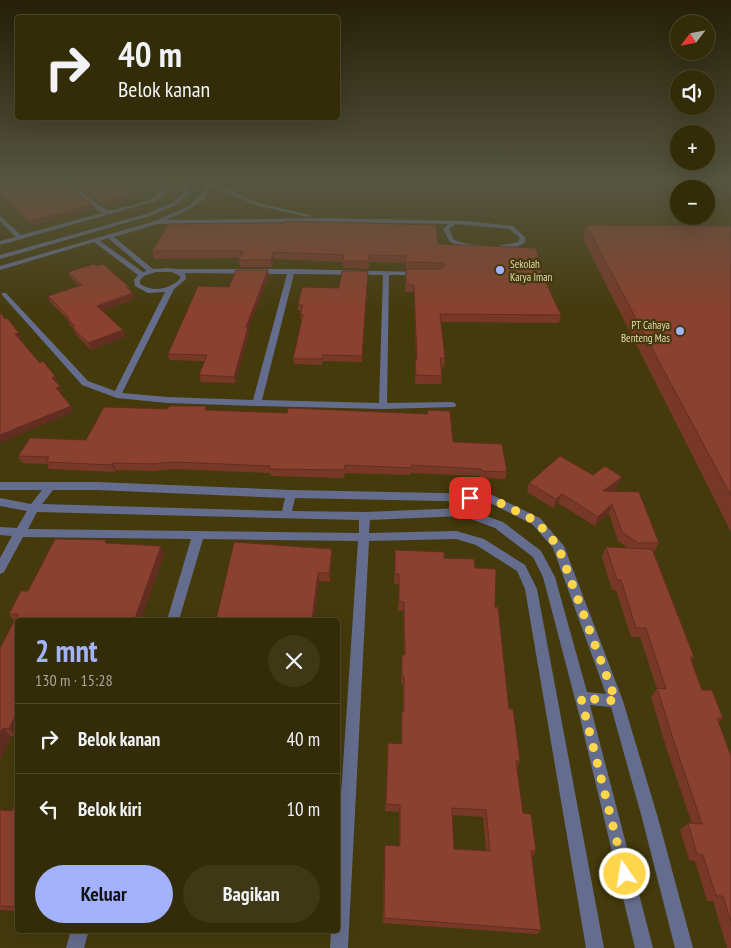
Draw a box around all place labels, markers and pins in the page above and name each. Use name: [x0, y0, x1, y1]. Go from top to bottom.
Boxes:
place label: Sekolah Karya Iman: [510, 257, 553, 284]
marker: Sekolah Karya Iman: [494, 264, 506, 276]
place label: PT Cahaya Benteng Mas: [621, 318, 670, 345]
marker: PT Cahaya Benteng Mas: [674, 325, 686, 337]
pin: [449, 477, 491, 519]

